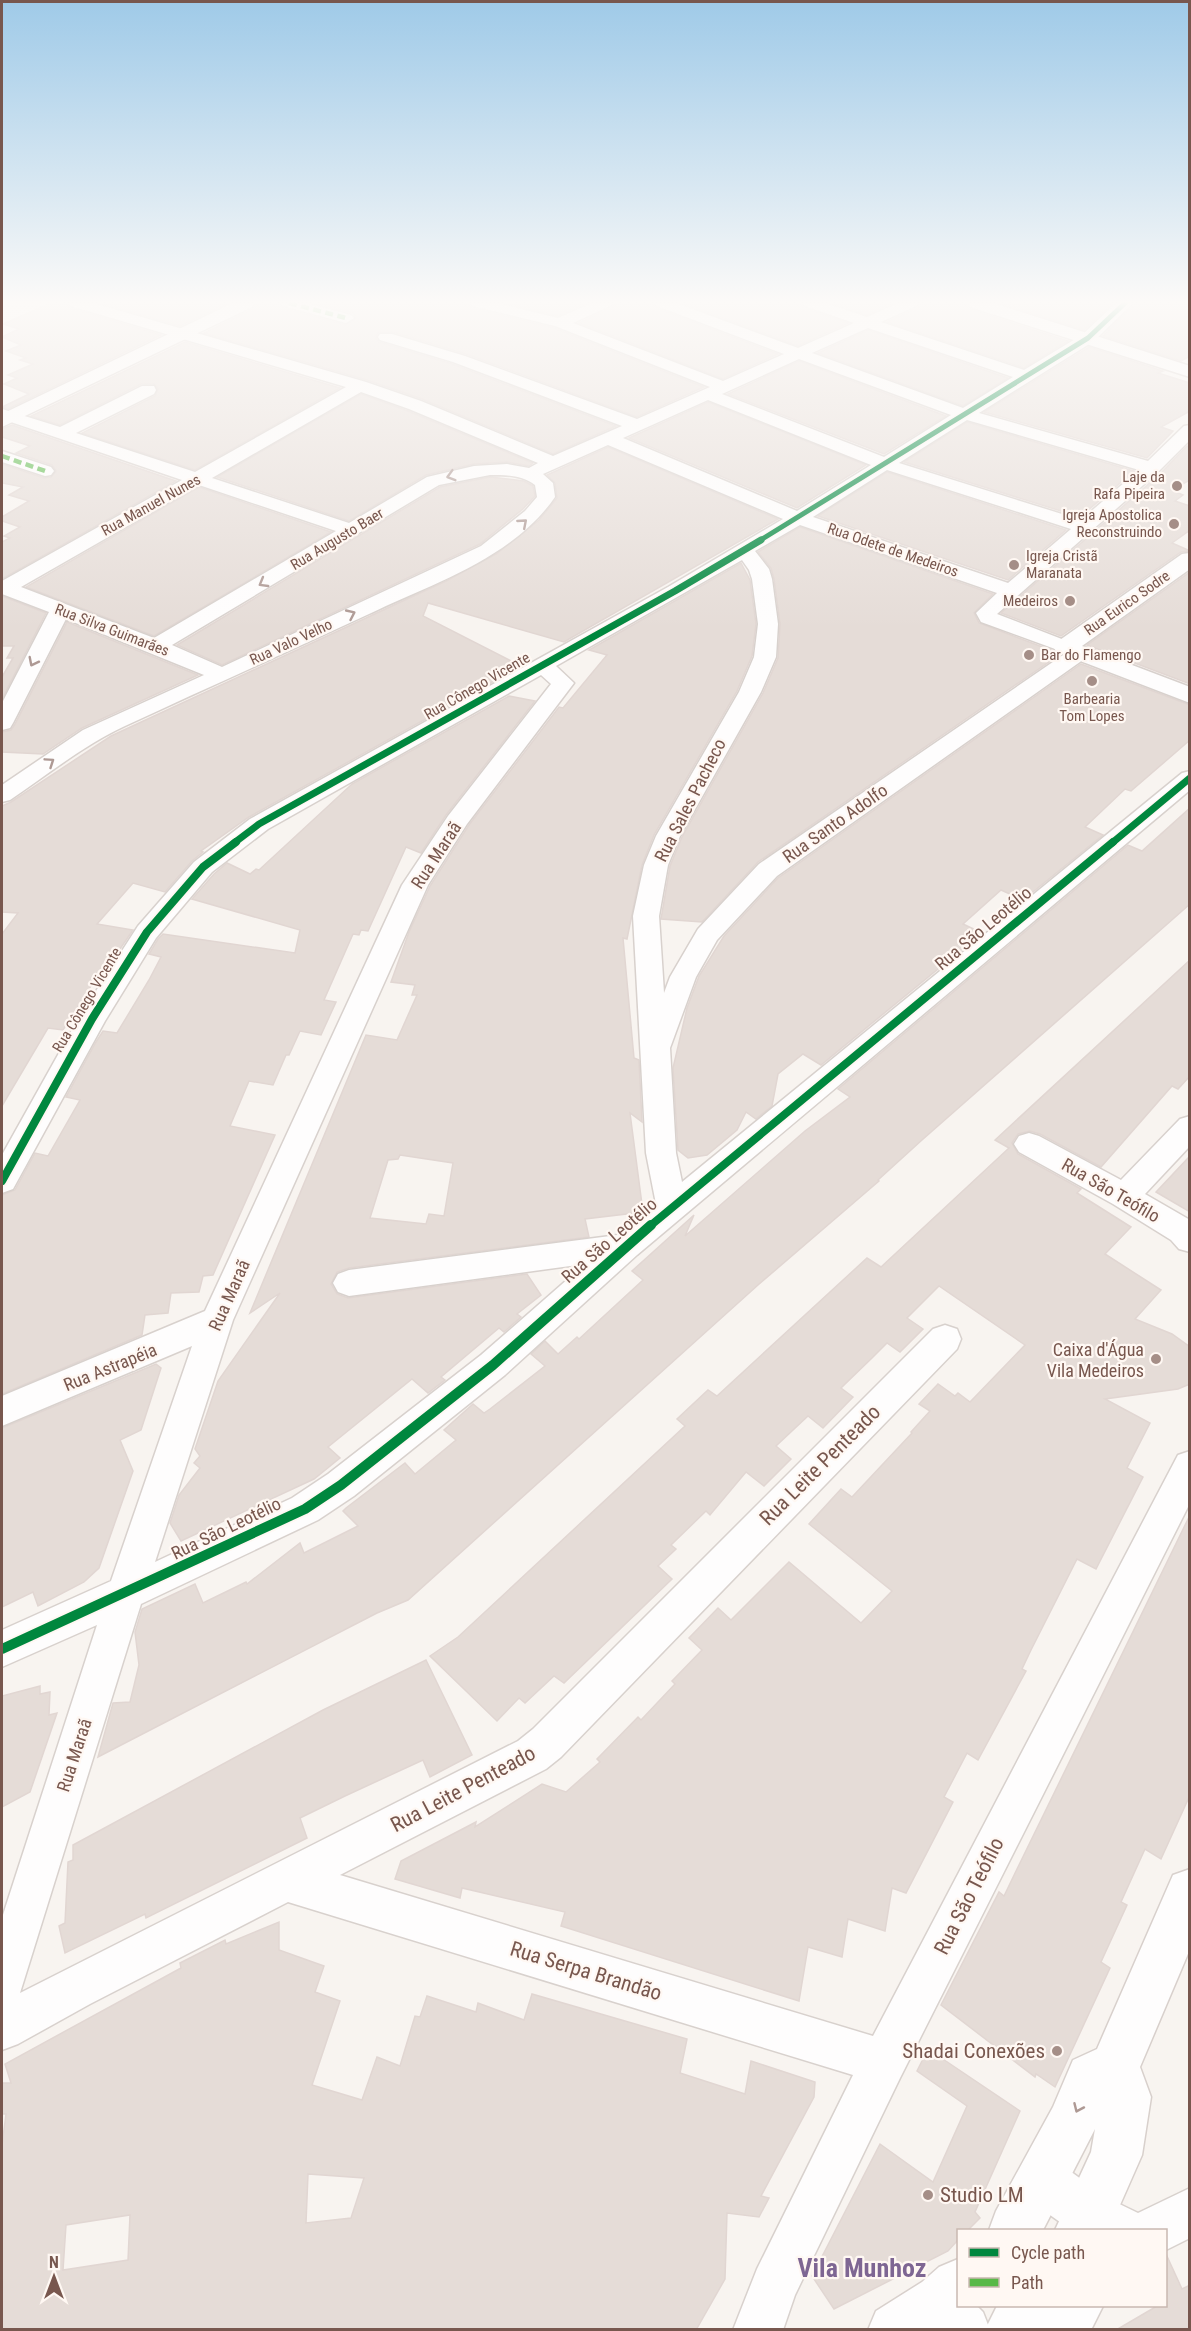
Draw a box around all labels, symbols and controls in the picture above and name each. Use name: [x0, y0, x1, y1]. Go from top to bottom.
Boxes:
place label: Laje da Rafa Pipeira: [1093, 468, 1165, 503]
one-way arrow: [446, 469, 456, 481]
street label: Rua Manuel Nunes: [98, 470, 204, 540]
marker: Laje da Rafa Pipeira: [1170, 479, 1184, 493]
street label: Rua Augusto Baer: [287, 504, 387, 574]
place label: Igreja Apostolica Reconstruindo: [1062, 506, 1162, 541]
marker: Igreja Apostolica Reconstruindo: [1167, 517, 1181, 531]
street label: Rua Odete de Medeiros: [825, 519, 961, 581]
one-way arrow: [516, 520, 527, 531]
place label: Igreja Cristã Maranata: [1026, 547, 1098, 582]
marker: Igreja Cristã Maranata: [1007, 558, 1021, 572]
street label: Rua Eurico Sodre: [1081, 567, 1173, 639]
one-way arrow: [259, 575, 269, 587]
place label: Medeiros: [1003, 592, 1058, 610]
marker: Medeiros: [1063, 594, 1077, 608]
street label: Rua Silva Guimarães: [52, 600, 172, 660]
one-way arrow: [345, 610, 356, 622]
street label: Rua Valo Velho: [247, 615, 335, 669]
place label: Bar do Flamengo: [1041, 646, 1141, 664]
street label: Rua Cônego Vicente: [421, 648, 533, 724]
marker: Bar do Flamengo: [1022, 648, 1036, 662]
one-way arrow: [29, 655, 41, 666]
marker: Barbearia Tom Lopes: [1085, 674, 1099, 688]
place label: Barbearia Tom Lopes: [1059, 690, 1125, 725]
street label: Rua Sales Pacheco: [650, 735, 730, 865]
one-way arrow: [43, 758, 54, 769]
street label: Rua Santo Adolfo: [779, 779, 891, 867]
street label: Rua Maraã: [407, 818, 465, 892]
street label: Rua São Leotélio: [931, 882, 1035, 974]
street label: Rua Cônego Vicente: [49, 944, 125, 1056]
street label: Rua São Teófilo: [1058, 1153, 1164, 1227]
street label: Rua São Leotélio: [557, 1193, 661, 1287]
street label: Rua Maraã: [204, 1256, 254, 1334]
street label: Rua Astrapéia: [60, 1339, 160, 1395]
place label: Caixa d'Água Vila Medeiros: [1047, 1339, 1144, 1381]
marker: Caixa d'Água Vila Medeiros: [1149, 1352, 1163, 1366]
street label: Rua Leite Penteado: [755, 1400, 885, 1530]
street label: Rua São Leotélio: [168, 1492, 284, 1564]
street label: Rua Maraã: [52, 1716, 96, 1794]
street label: Rua Leite Penteado: [387, 1741, 539, 1837]
street label: Rua São Teófilo: [929, 1834, 1009, 1958]
street label: Rua Serpa Brandão: [507, 1937, 665, 2005]
place label: Shadai Conexões: [902, 2039, 1045, 2063]
marker: Shadai Conexões: [1050, 2044, 1064, 2058]
one-way arrow: [1073, 2101, 1085, 2112]
place label: Studio LM: [940, 2183, 1024, 2207]
marker: Studio LM: [921, 2188, 935, 2202]
legend: [957, 2229, 1167, 2307]
text: Cycle path: [1011, 2242, 1085, 2263]
north arrow: [24, 2247, 84, 2307]
text: N: [49, 2253, 59, 2272]
district label: Vila Munhoz: [798, 2253, 926, 2283]
text: Path: [1011, 2272, 1044, 2293]

